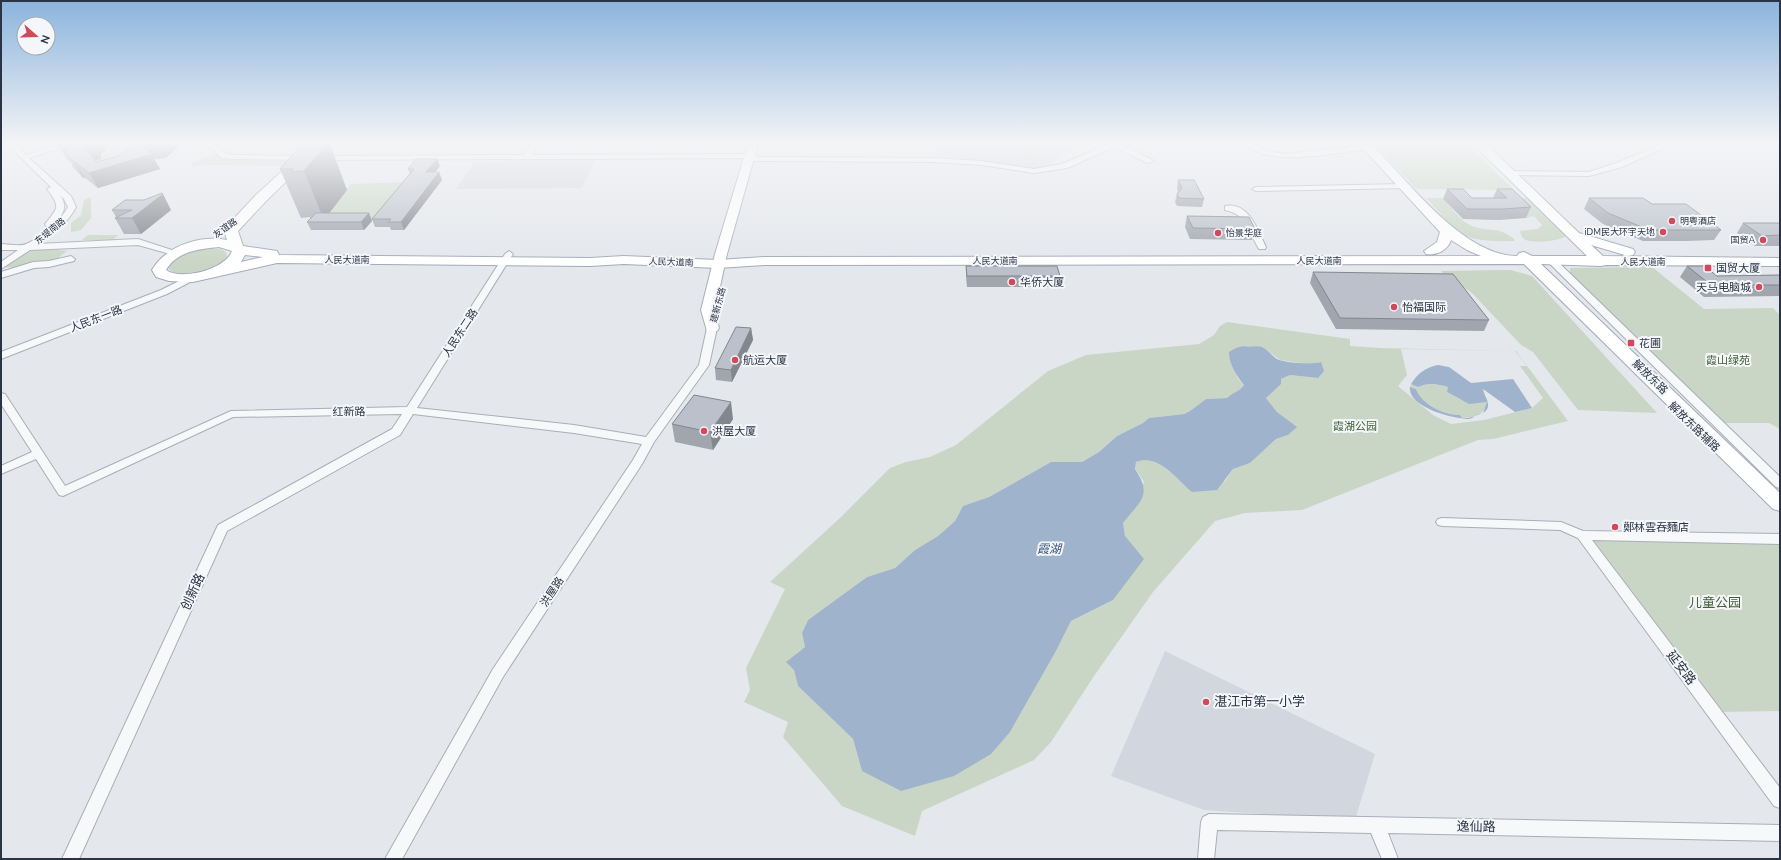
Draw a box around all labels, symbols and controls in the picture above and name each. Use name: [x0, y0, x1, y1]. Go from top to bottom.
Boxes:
north arrow: [16, 16, 56, 56]
text: N: [36, 33, 53, 46]
street label: 东堤南路: [32, 215, 68, 247]
street label: 友谊路: [210, 215, 240, 241]
place label: 明粤酒店: [1680, 215, 1716, 227]
marker: 明粤酒店: [1667, 216, 1677, 226]
place label: iDM民大环宇天地: [1585, 226, 1655, 238]
place label: 怡景华庭: [1226, 227, 1262, 239]
marker: iDM民大环宇天地: [1658, 227, 1668, 237]
marker: 怡景华庭: [1213, 228, 1223, 238]
place label: 国贸A: [1730, 234, 1755, 246]
marker: 国贸A: [1758, 235, 1768, 245]
street label: 人民大道南: [324, 254, 370, 266]
street label: 人民大道南: [648, 255, 694, 269]
street label: 人民大道南: [972, 255, 1018, 267]
street label: 人民大道南: [1296, 255, 1342, 267]
street label: 人民大道南: [1620, 256, 1666, 268]
place label: 国贸大厦: [1716, 261, 1760, 276]
marker: 国贸大厦: [1703, 263, 1713, 273]
place label: 华侨大厦: [1020, 275, 1064, 290]
marker: 华侨大厦: [1007, 277, 1017, 287]
place label: 天马电脑城: [1696, 280, 1751, 295]
marker: 天马电脑城: [1754, 282, 1764, 292]
street label: 建新东路: [708, 286, 728, 324]
place label: 怡福国际: [1402, 300, 1446, 315]
street label: 人民东一路: [68, 302, 124, 336]
marker: 怡福国际: [1389, 302, 1399, 312]
street label: 人民东二路: [439, 306, 481, 360]
place label: 花圃: [1639, 336, 1661, 351]
marker: 花圃: [1626, 338, 1636, 348]
place label: 航运大厦: [743, 353, 787, 368]
park label: 霞山绿苑: [1706, 353, 1750, 368]
marker: 航运大厦: [730, 355, 740, 365]
street label: 解放东路: [1629, 356, 1671, 398]
street label: 解放东路辅路: [1665, 399, 1723, 455]
street label: 红新路: [332, 404, 366, 420]
park label: 霞湖公园: [1333, 419, 1377, 434]
place label: 洪屋大厦: [712, 424, 756, 439]
marker: 洪屋大厦: [699, 426, 709, 436]
place label: 鄭林雲吞麵店: [1623, 520, 1689, 535]
marker: 鄭林雲吞麵店: [1610, 522, 1620, 532]
water label: 霞湖: [1037, 541, 1063, 557]
street label: 创新路: [177, 571, 209, 613]
street label: 洪屋路: [537, 574, 567, 610]
park label: 儿童公园: [1689, 594, 1741, 612]
street label: 延安路: [1662, 647, 1700, 689]
place label: 湛江市第一小学: [1214, 693, 1305, 711]
marker: 湛江市第一小学: [1201, 697, 1211, 707]
street label: 逸仙路: [1456, 818, 1496, 836]

